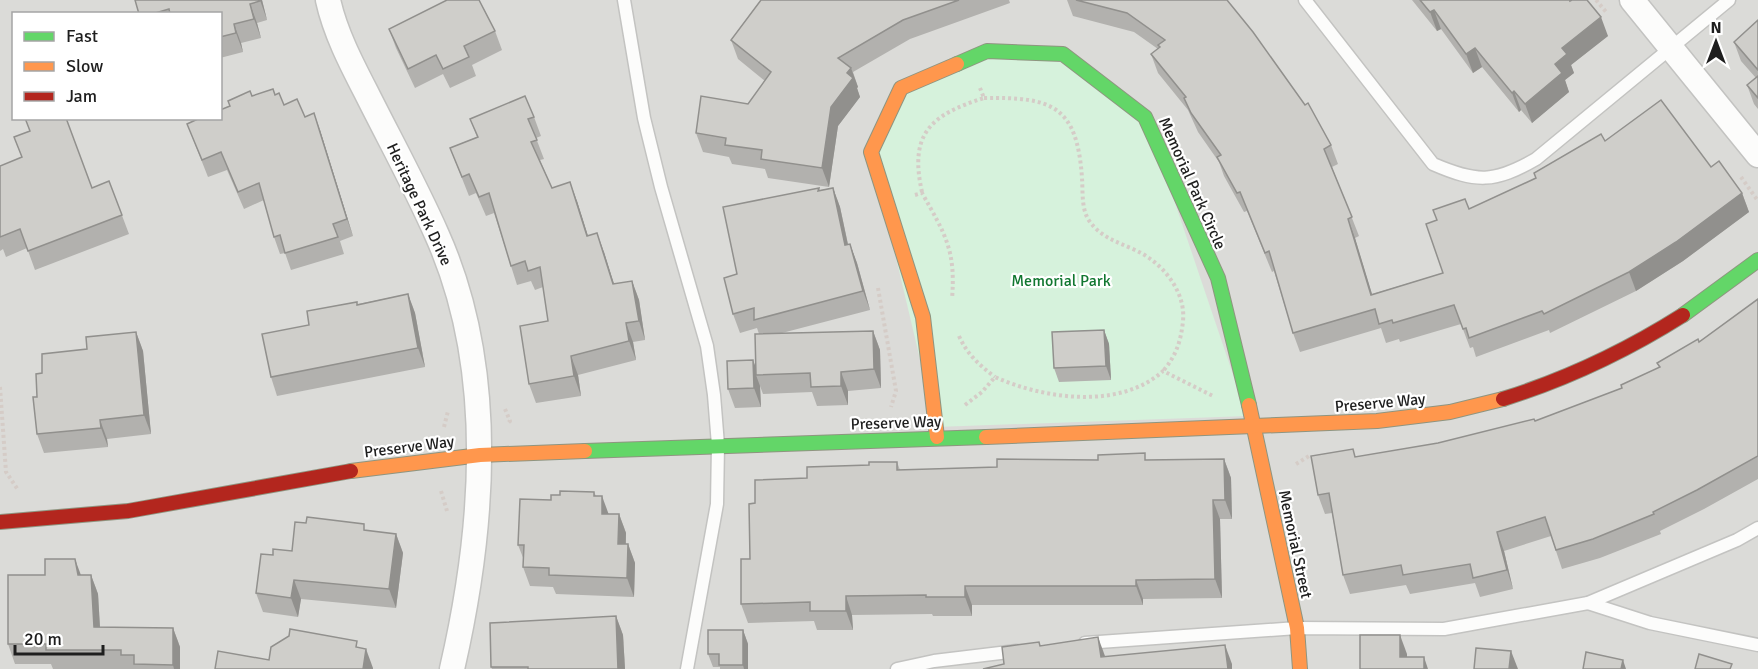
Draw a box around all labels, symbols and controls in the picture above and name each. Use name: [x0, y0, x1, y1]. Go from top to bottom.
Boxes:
legend: [12, 12, 222, 120]
north arrow: [1686, 12, 1746, 72]
text: N: [1710, 18, 1722, 38]
text: Fast: [66, 25, 98, 47]
text: Slow: [66, 55, 103, 77]
text: Jam: [66, 85, 97, 107]
street label: Memorial Park Circle: [1154, 114, 1230, 253]
street label: Heritage Park Drive: [382, 140, 456, 269]
park label: Memorial Park: [1011, 271, 1111, 291]
street label: Preserve Way: [1334, 389, 1427, 417]
street label: Preserve Way: [850, 411, 942, 435]
street label: Preserve Way: [363, 431, 456, 462]
street label: Memorial Street: [1274, 488, 1316, 601]
scale bar: [15, 618, 104, 656]
text: 20 m: [24, 628, 62, 650]

